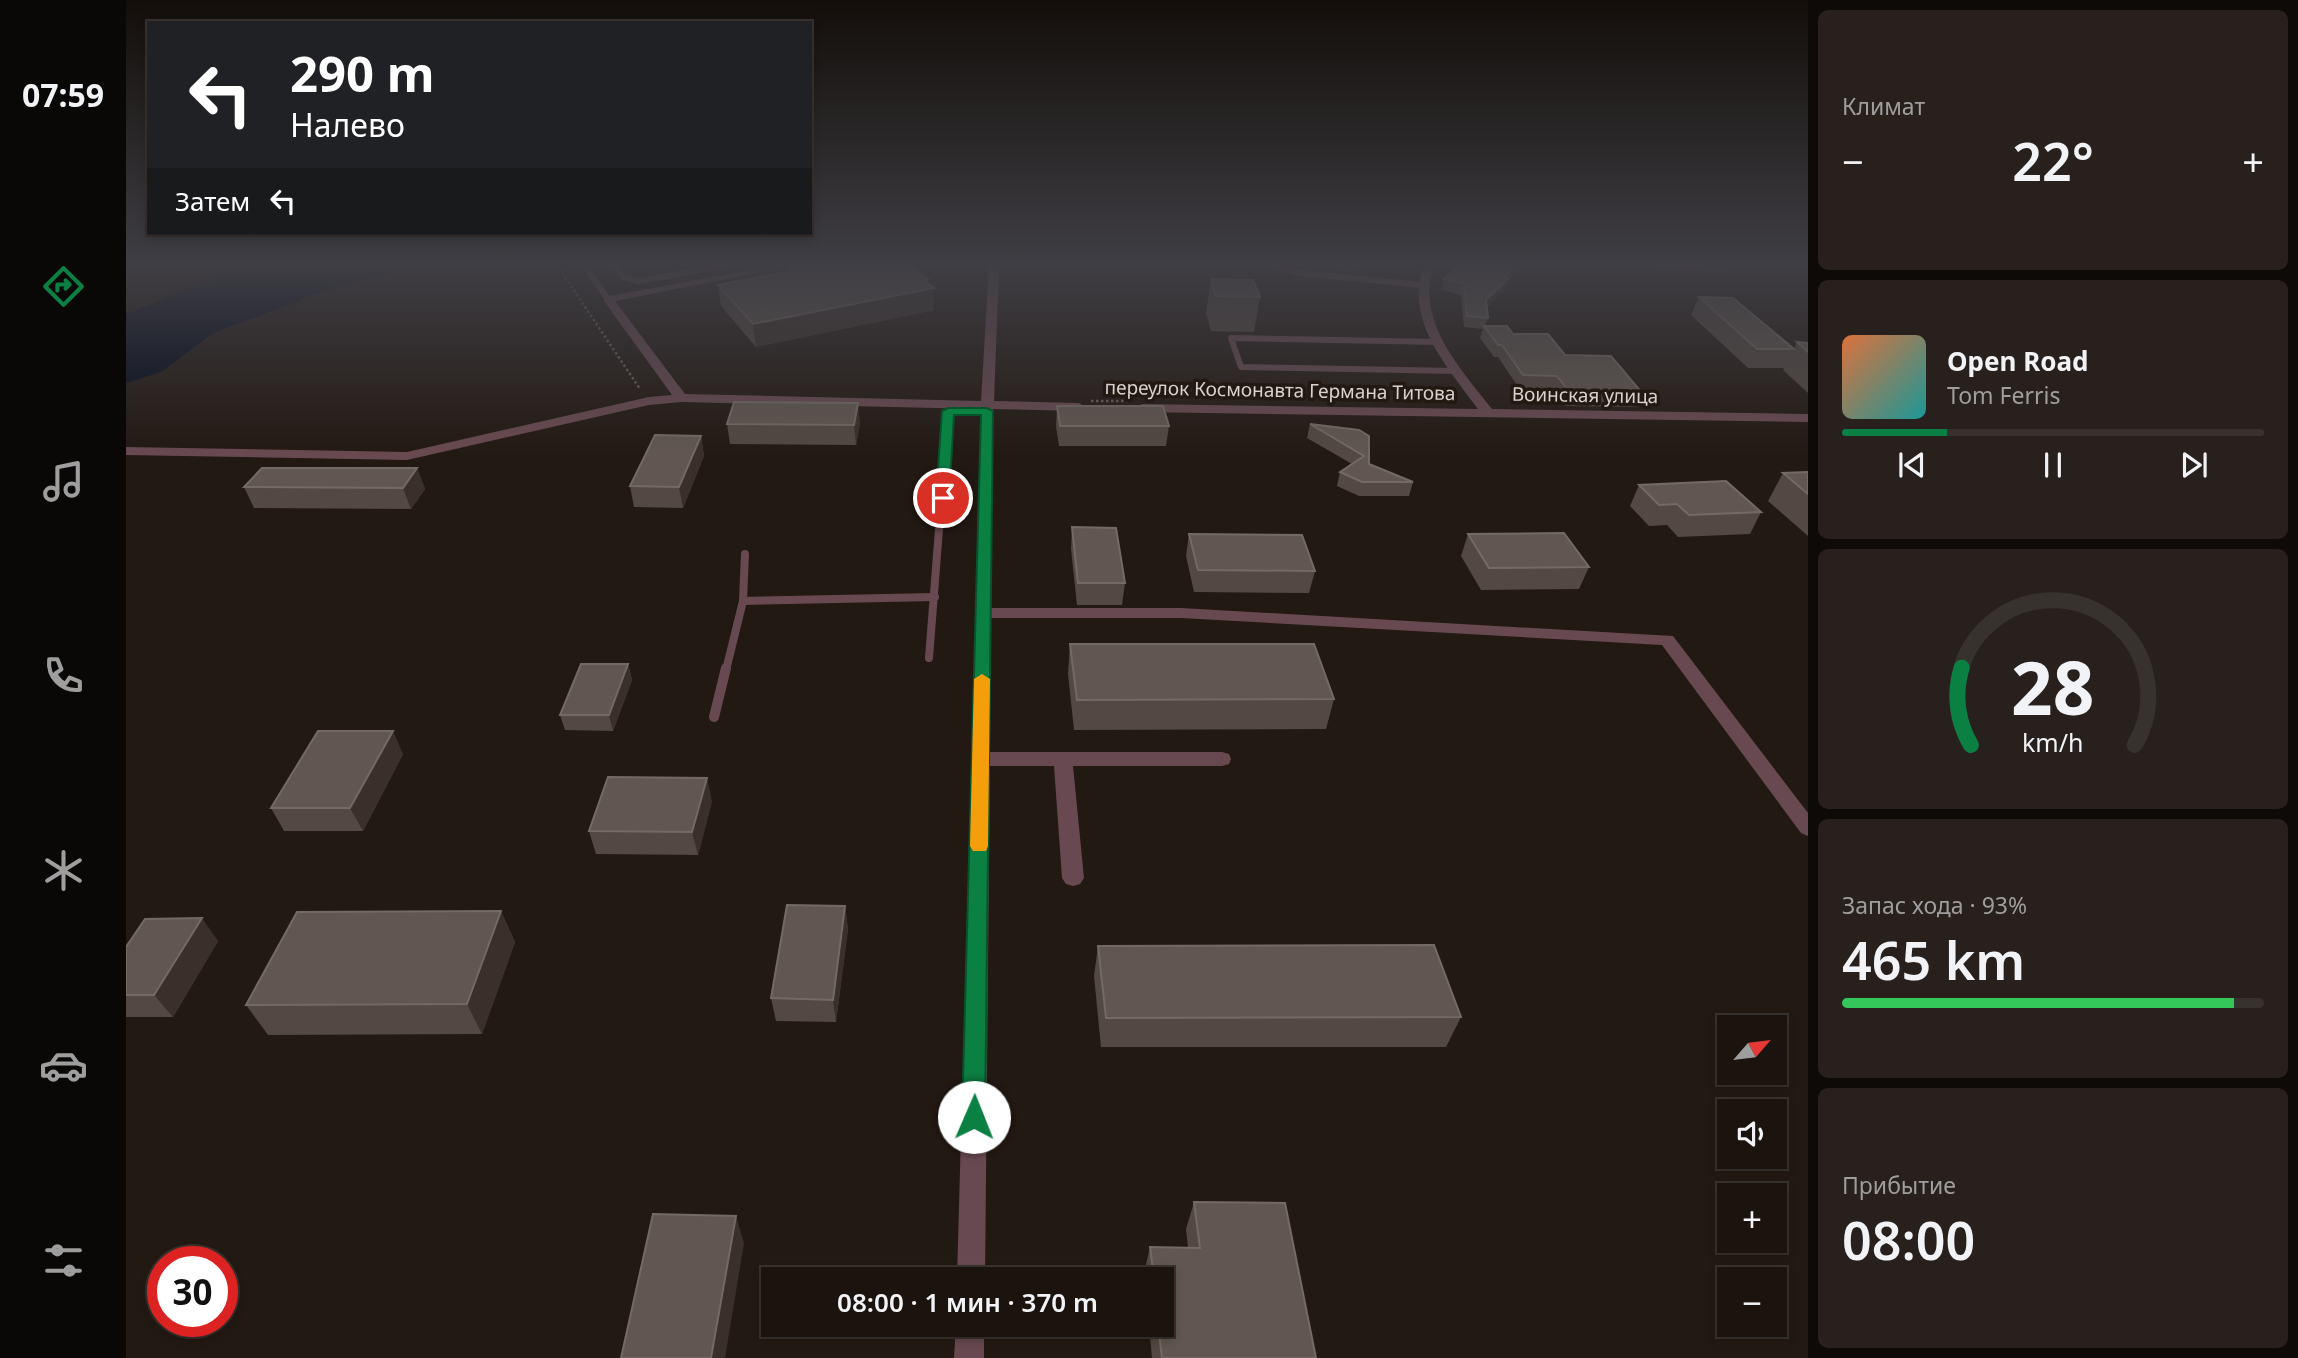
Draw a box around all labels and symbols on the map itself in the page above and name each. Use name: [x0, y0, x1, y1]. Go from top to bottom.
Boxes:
street label: переулок Космонавта Германа Титова: [1104, 374, 1456, 406]
street label: Воинская улица: [1512, 381, 1658, 409]
pin: [913, 468, 973, 528]
north arrow: [1717, 1015, 1787, 1085]
position arrow: [937, 1080, 1011, 1154]
speed limit sign: 30: [147, 1246, 238, 1337]

